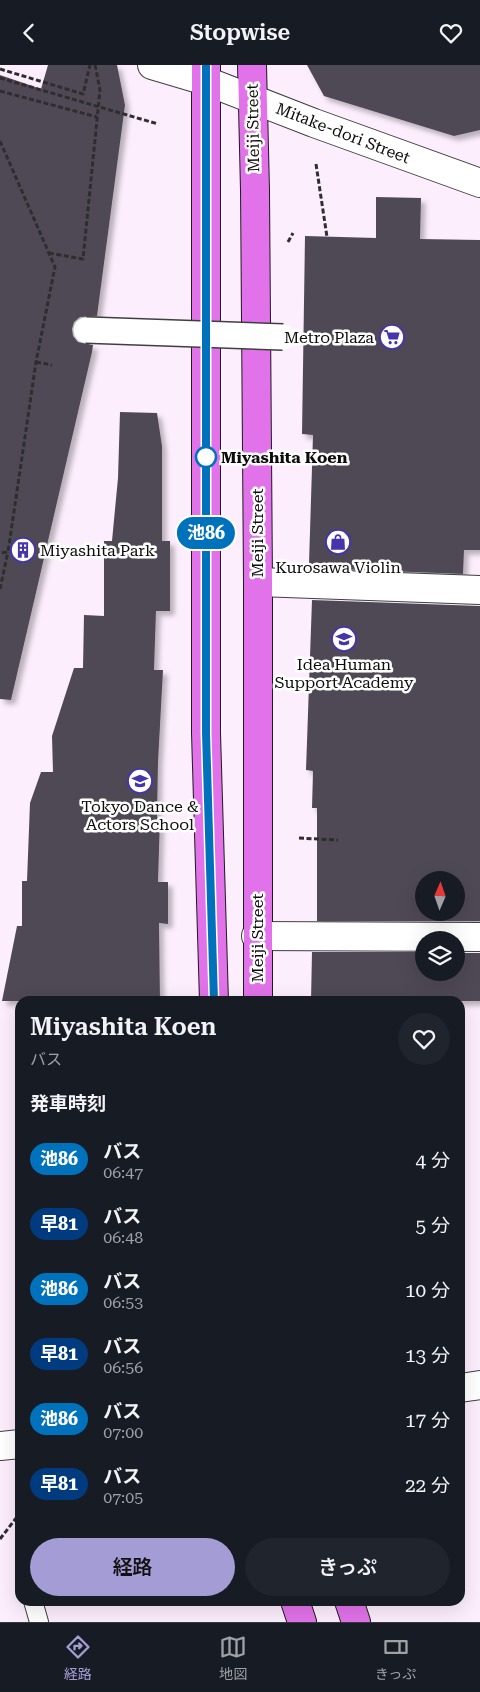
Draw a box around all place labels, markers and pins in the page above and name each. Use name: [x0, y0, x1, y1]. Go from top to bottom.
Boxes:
supermarket icon: Metro Plaza: [379, 324, 405, 350]
place label: Metro Plaza: [284, 328, 374, 347]
marker: Miyashita Koen: [195, 446, 217, 468]
place label: Miyashita Koen: [221, 448, 348, 467]
shop icon: Kurosawa Violin: [325, 529, 351, 555]
building icon: Miyashita Park: [10, 537, 36, 563]
place label: Miyashita Park: [40, 541, 155, 560]
place label: Kurosawa Violin: [275, 558, 401, 577]
school or university icon: Idea Human Support Academy: [331, 626, 357, 652]
place label: Idea Human Support Academy: [274, 655, 414, 692]
school or university icon: Tokyo Dance & Actors School: [127, 768, 153, 794]
place label: Tokyo Dance & Actors School: [81, 797, 199, 834]

